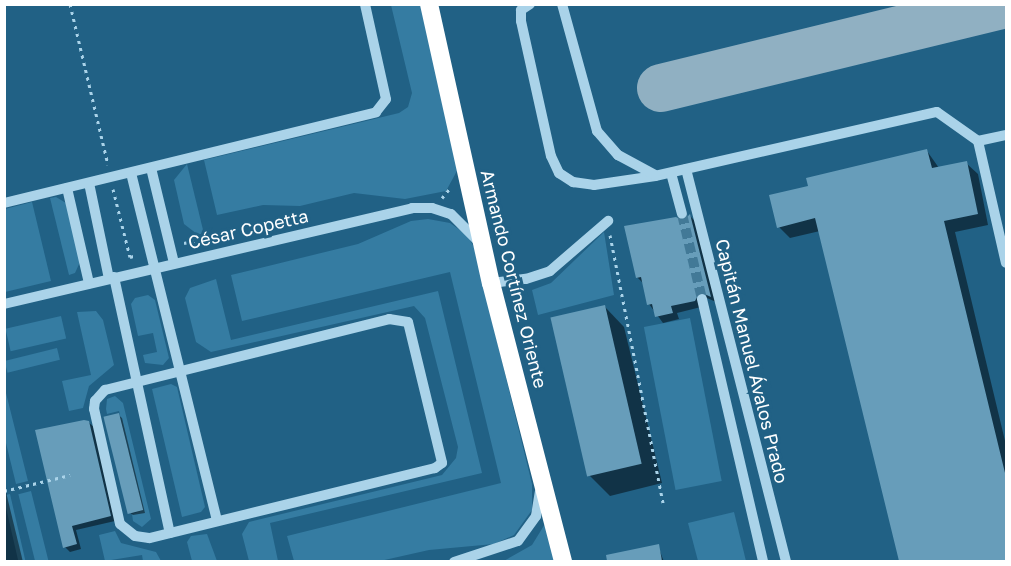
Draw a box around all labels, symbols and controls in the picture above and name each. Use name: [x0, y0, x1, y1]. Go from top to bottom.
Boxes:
street label: Armando Cortínez Oriente: [476, 168, 552, 390]
street label: César Copetta: [186, 205, 310, 253]
street label: Capitán Manuel Ávalos Prado: [711, 236, 793, 486]

